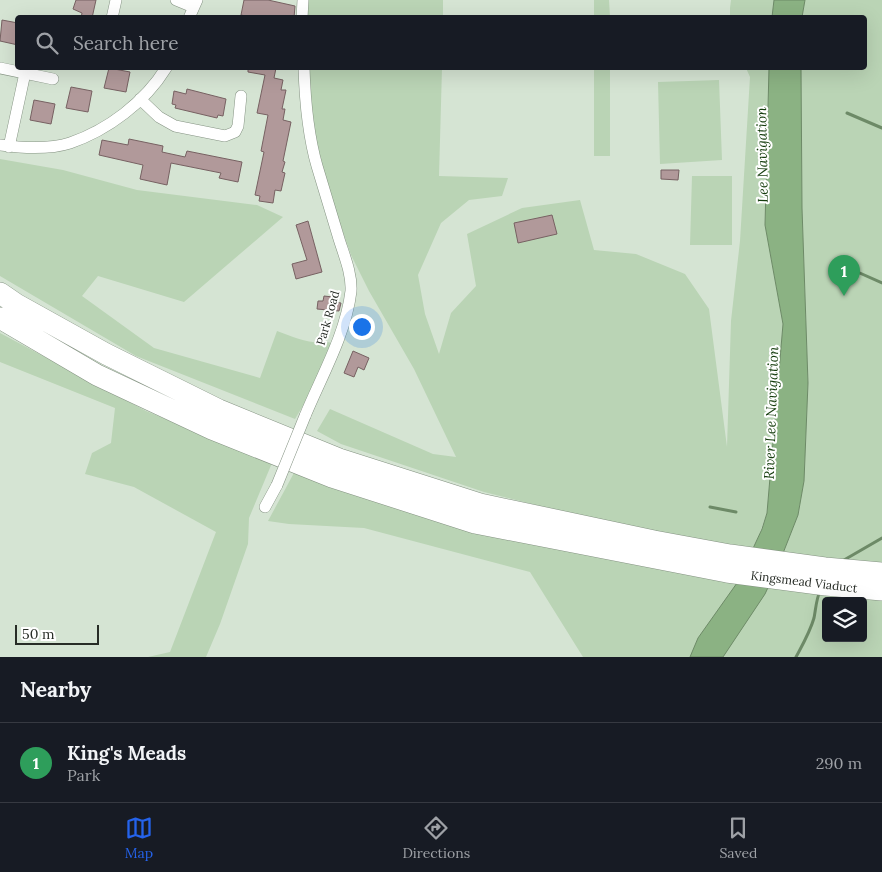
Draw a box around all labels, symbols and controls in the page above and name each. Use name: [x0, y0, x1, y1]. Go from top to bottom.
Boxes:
search box: [15, 15, 867, 70]
icon: search: [33, 29, 61, 57]
text: Search here: [73, 31, 179, 55]
water label: Lee Navigation: [752, 107, 772, 203]
pin: 1: [828, 255, 860, 296]
street label: Park Road: [313, 289, 342, 347]
your location: [349, 314, 375, 340]
water label: River Lee Navigation: [760, 346, 782, 480]
street label: Kingsmead Viaduct: [750, 568, 859, 596]
map controls: [822, 597, 867, 642]
button: layers: [822, 597, 867, 642]
scale bar: [15, 622, 99, 645]
text: 50 m: [22, 625, 55, 643]
text: Nearby: [20, 676, 91, 703]
text: King's Meads: [67, 741, 186, 765]
text: 1: [33, 753, 39, 773]
text: 290 m: [816, 753, 862, 773]
text: Park: [67, 765, 100, 785]
tab: Map: [125, 814, 153, 862]
tab: Directions: [402, 814, 470, 862]
tab: Saved: [719, 814, 757, 862]

